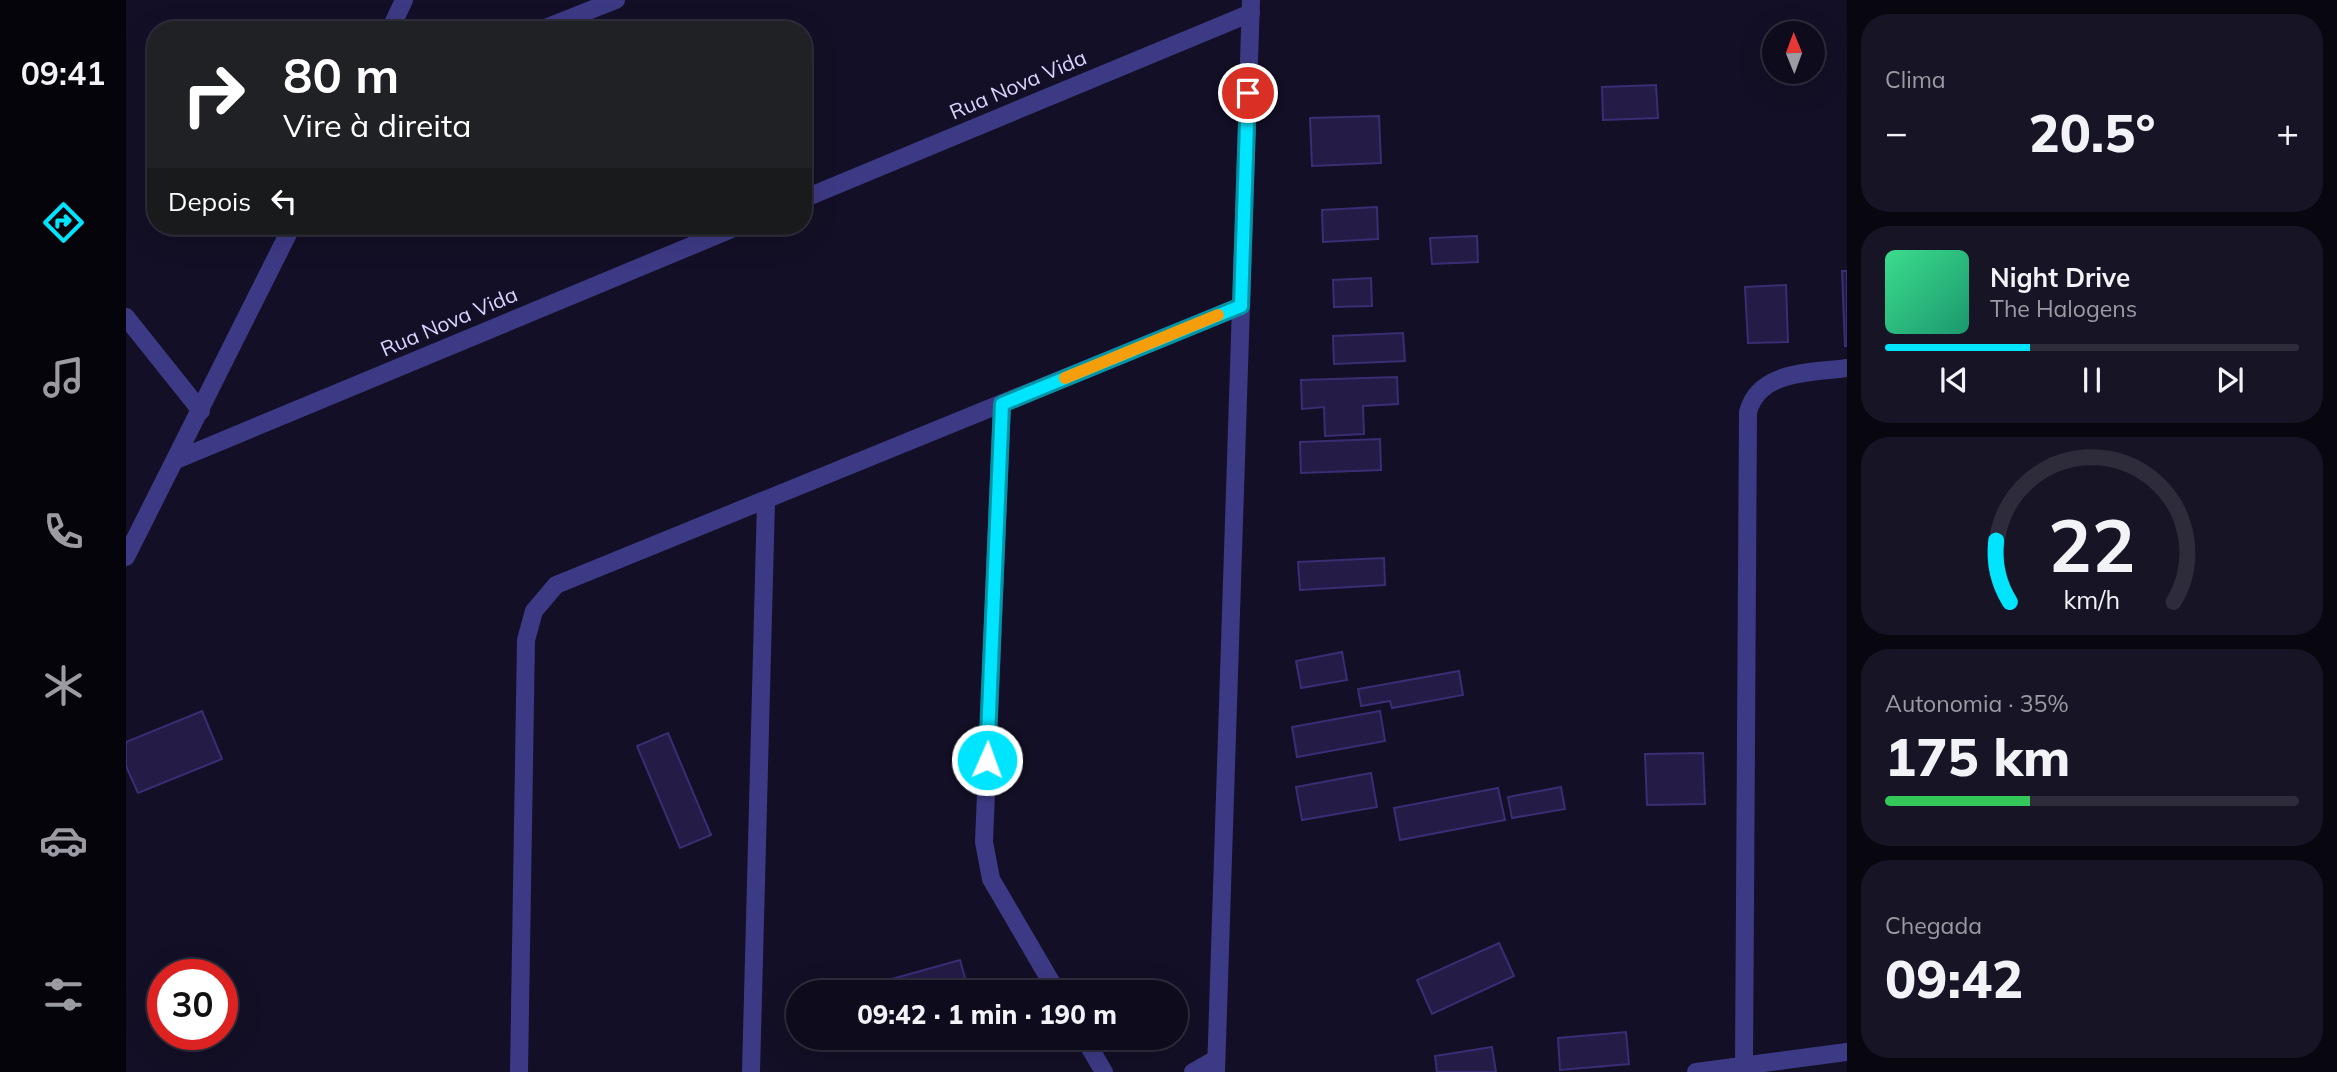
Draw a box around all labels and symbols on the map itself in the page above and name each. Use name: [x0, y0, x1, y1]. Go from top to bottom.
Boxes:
north arrow: [1762, 21, 1825, 84]
street label: Rua Nova Vida: [945, 44, 1090, 125]
pin: [1218, 63, 1278, 123]
street label: Rua Nova Vida: [376, 281, 521, 362]
position arrow: [950, 723, 1024, 797]
speed limit sign: 30: [147, 959, 238, 1050]

